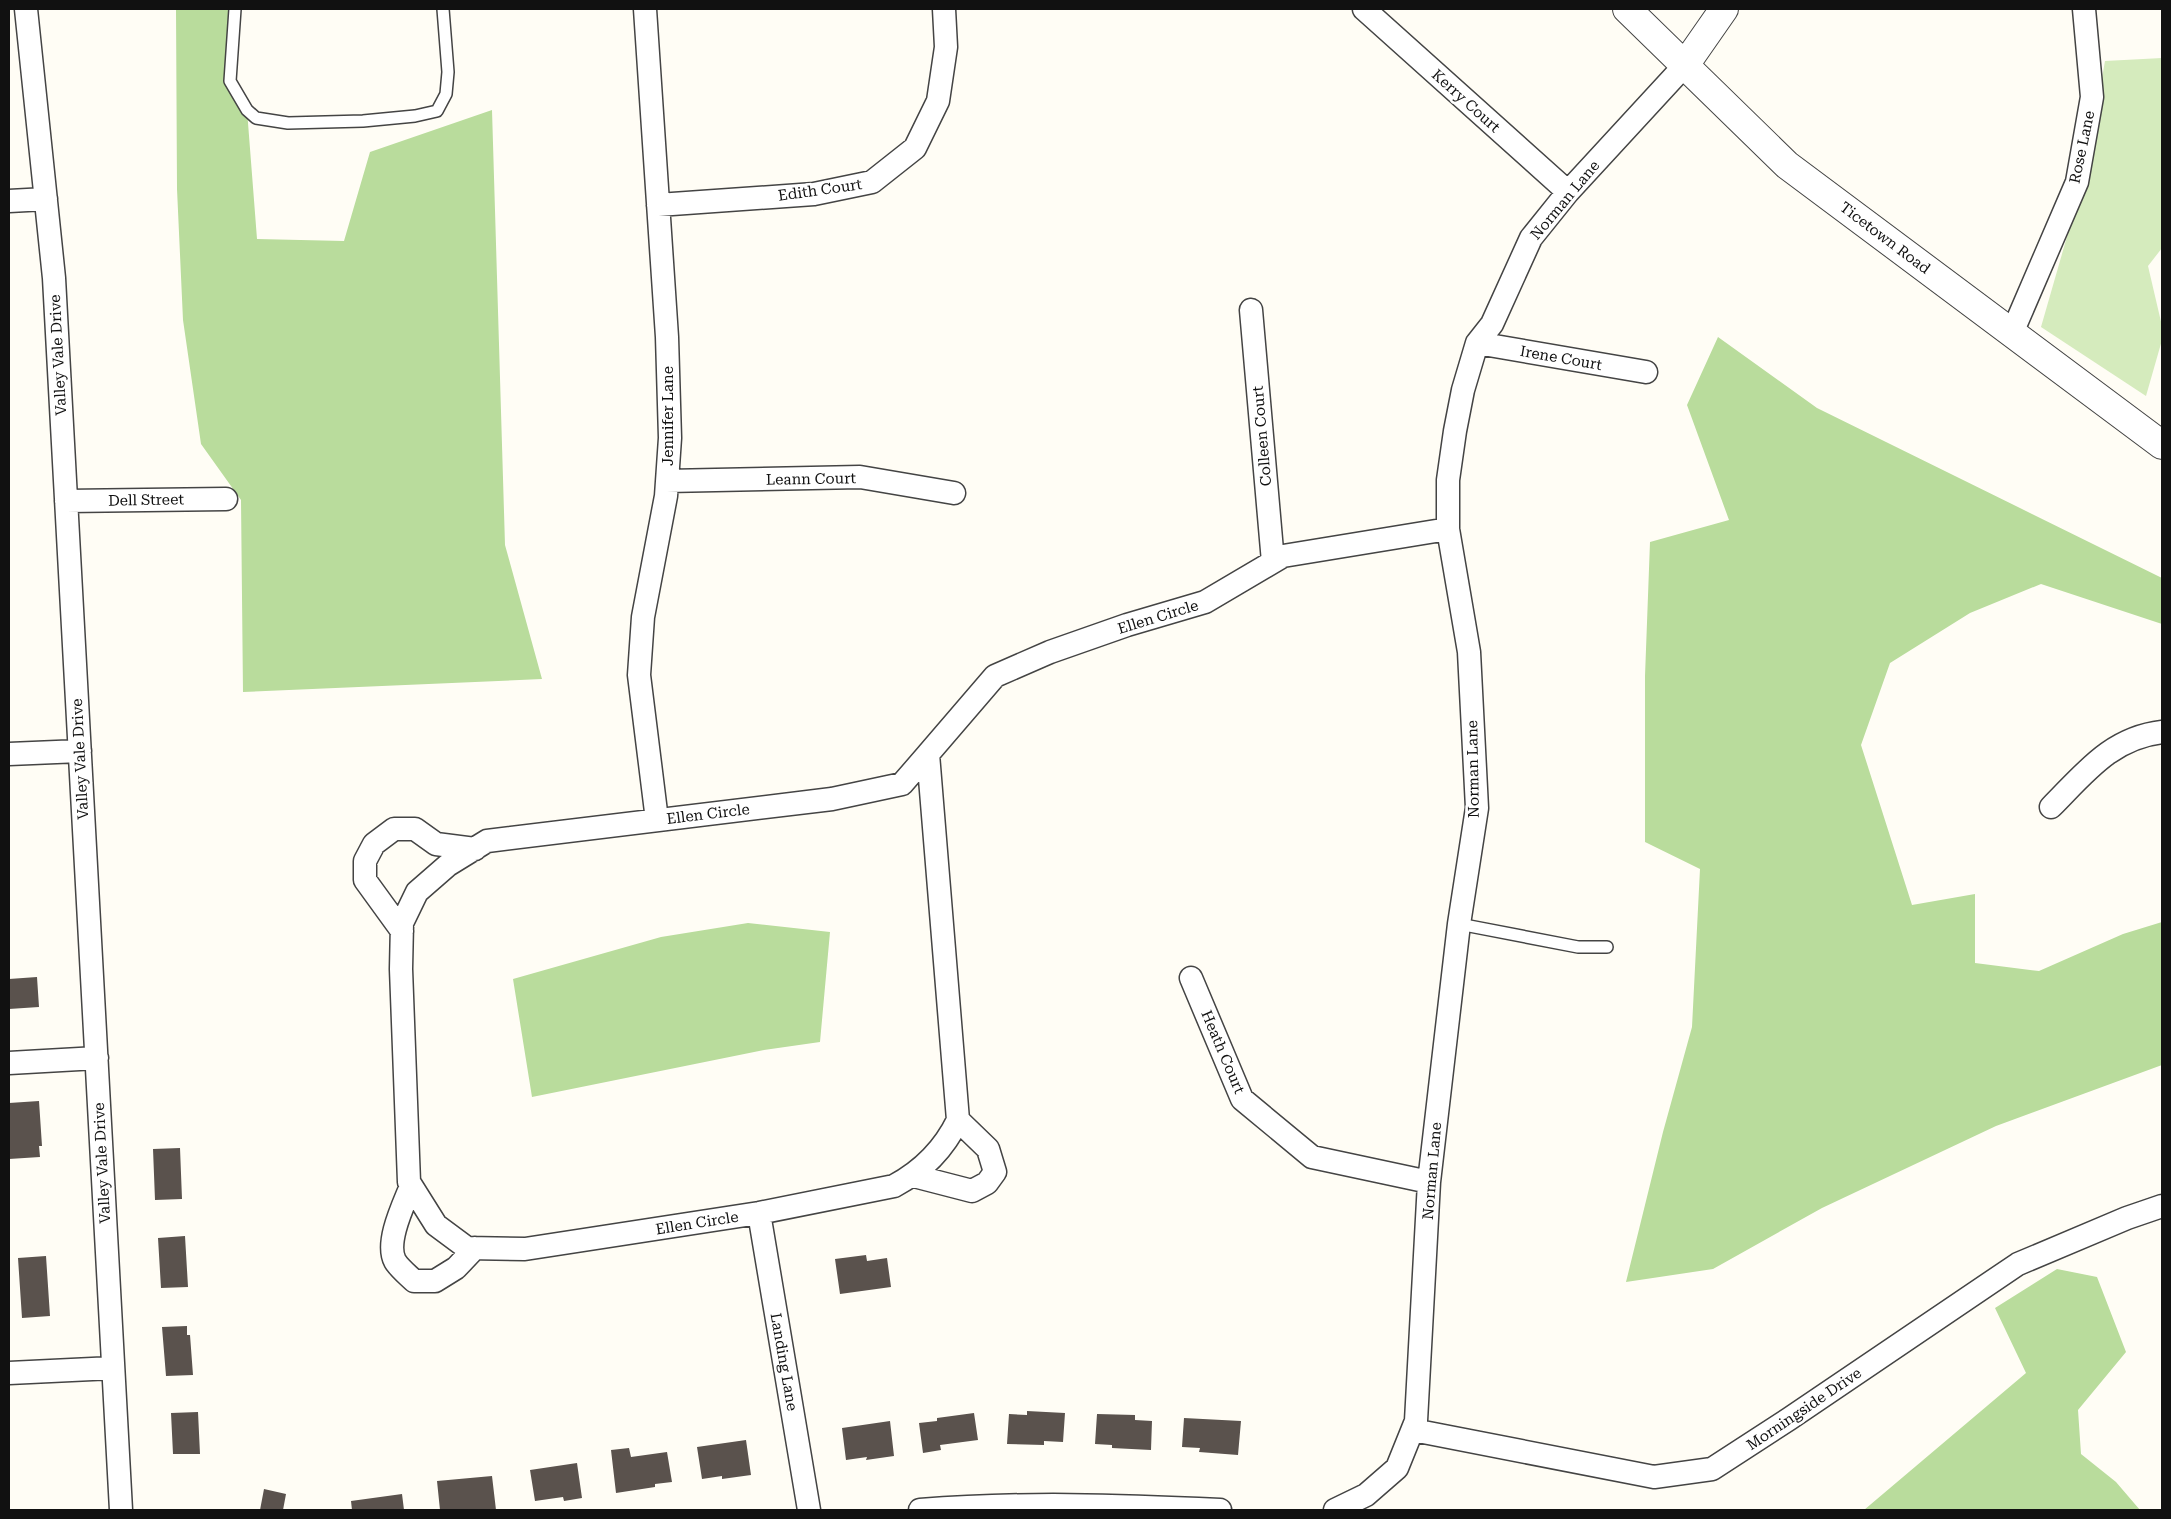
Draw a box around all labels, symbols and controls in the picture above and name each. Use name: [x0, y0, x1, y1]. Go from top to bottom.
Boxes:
street label: Kerry Court: [1428, 66, 1504, 137]
street label: Rose Lane: [2066, 109, 2098, 185]
street label: Norman Lane: [1527, 157, 1603, 243]
street label: Edith Court: [777, 175, 864, 205]
street label: Ticetown Road: [1836, 198, 1934, 278]
street label: Valley Vale Drive: [46, 294, 70, 416]
street label: Irene Court: [1519, 342, 1604, 374]
street label: Jennifer Lane: [659, 366, 677, 466]
street label: Colleen Court: [1249, 385, 1275, 487]
street label: Leann Court: [766, 469, 857, 489]
street label: Dell Street: [108, 490, 184, 510]
street label: Ellen Circle: [1115, 596, 1201, 638]
street label: Valley Vale Drive: [68, 698, 92, 820]
street label: Norman Lane: [1463, 720, 1483, 818]
street label: Ellen Circle: [665, 800, 751, 828]
street label: Heath Court: [1197, 1008, 1249, 1097]
street label: Valley Vale Drive: [90, 1102, 114, 1224]
street label: Norman Lane: [1419, 1121, 1445, 1221]
street label: Ellen Circle: [654, 1208, 740, 1238]
street label: Landing Lane: [767, 1312, 801, 1412]
street label: Morningside Drive: [1743, 1364, 1865, 1454]

